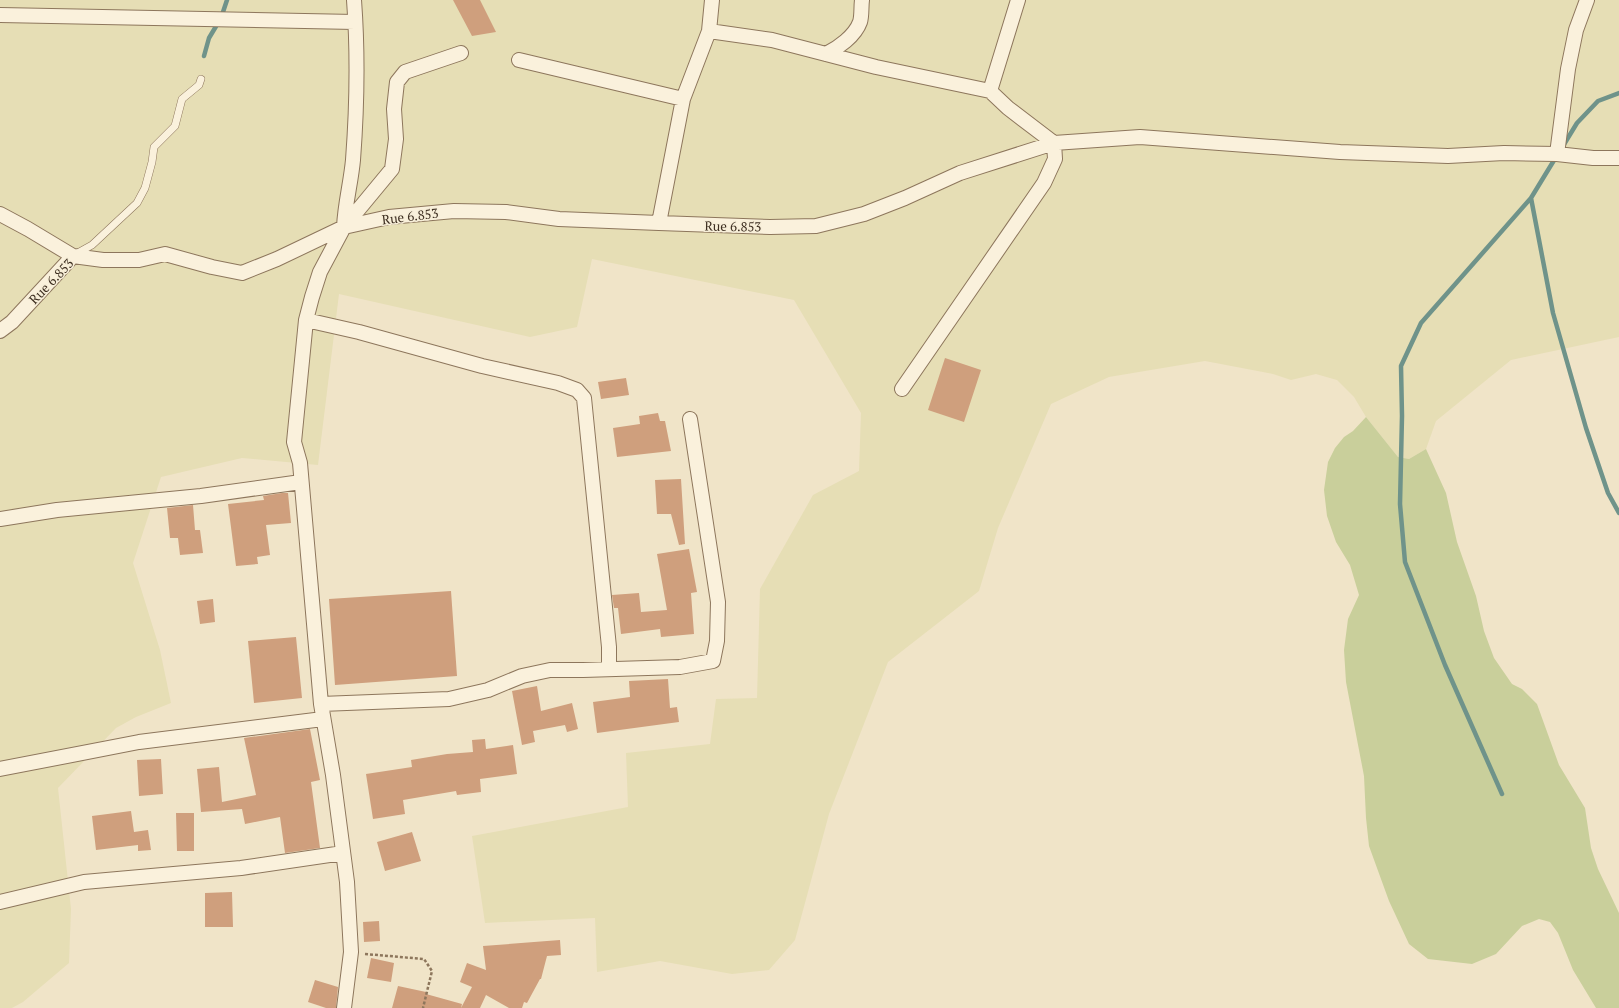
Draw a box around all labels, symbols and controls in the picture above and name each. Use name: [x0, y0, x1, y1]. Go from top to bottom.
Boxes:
street label: Rue 6.853: [381, 204, 439, 228]
street label: Rue 6.853: [704, 217, 762, 235]
street label: Rue 6.853: [25, 254, 77, 308]

